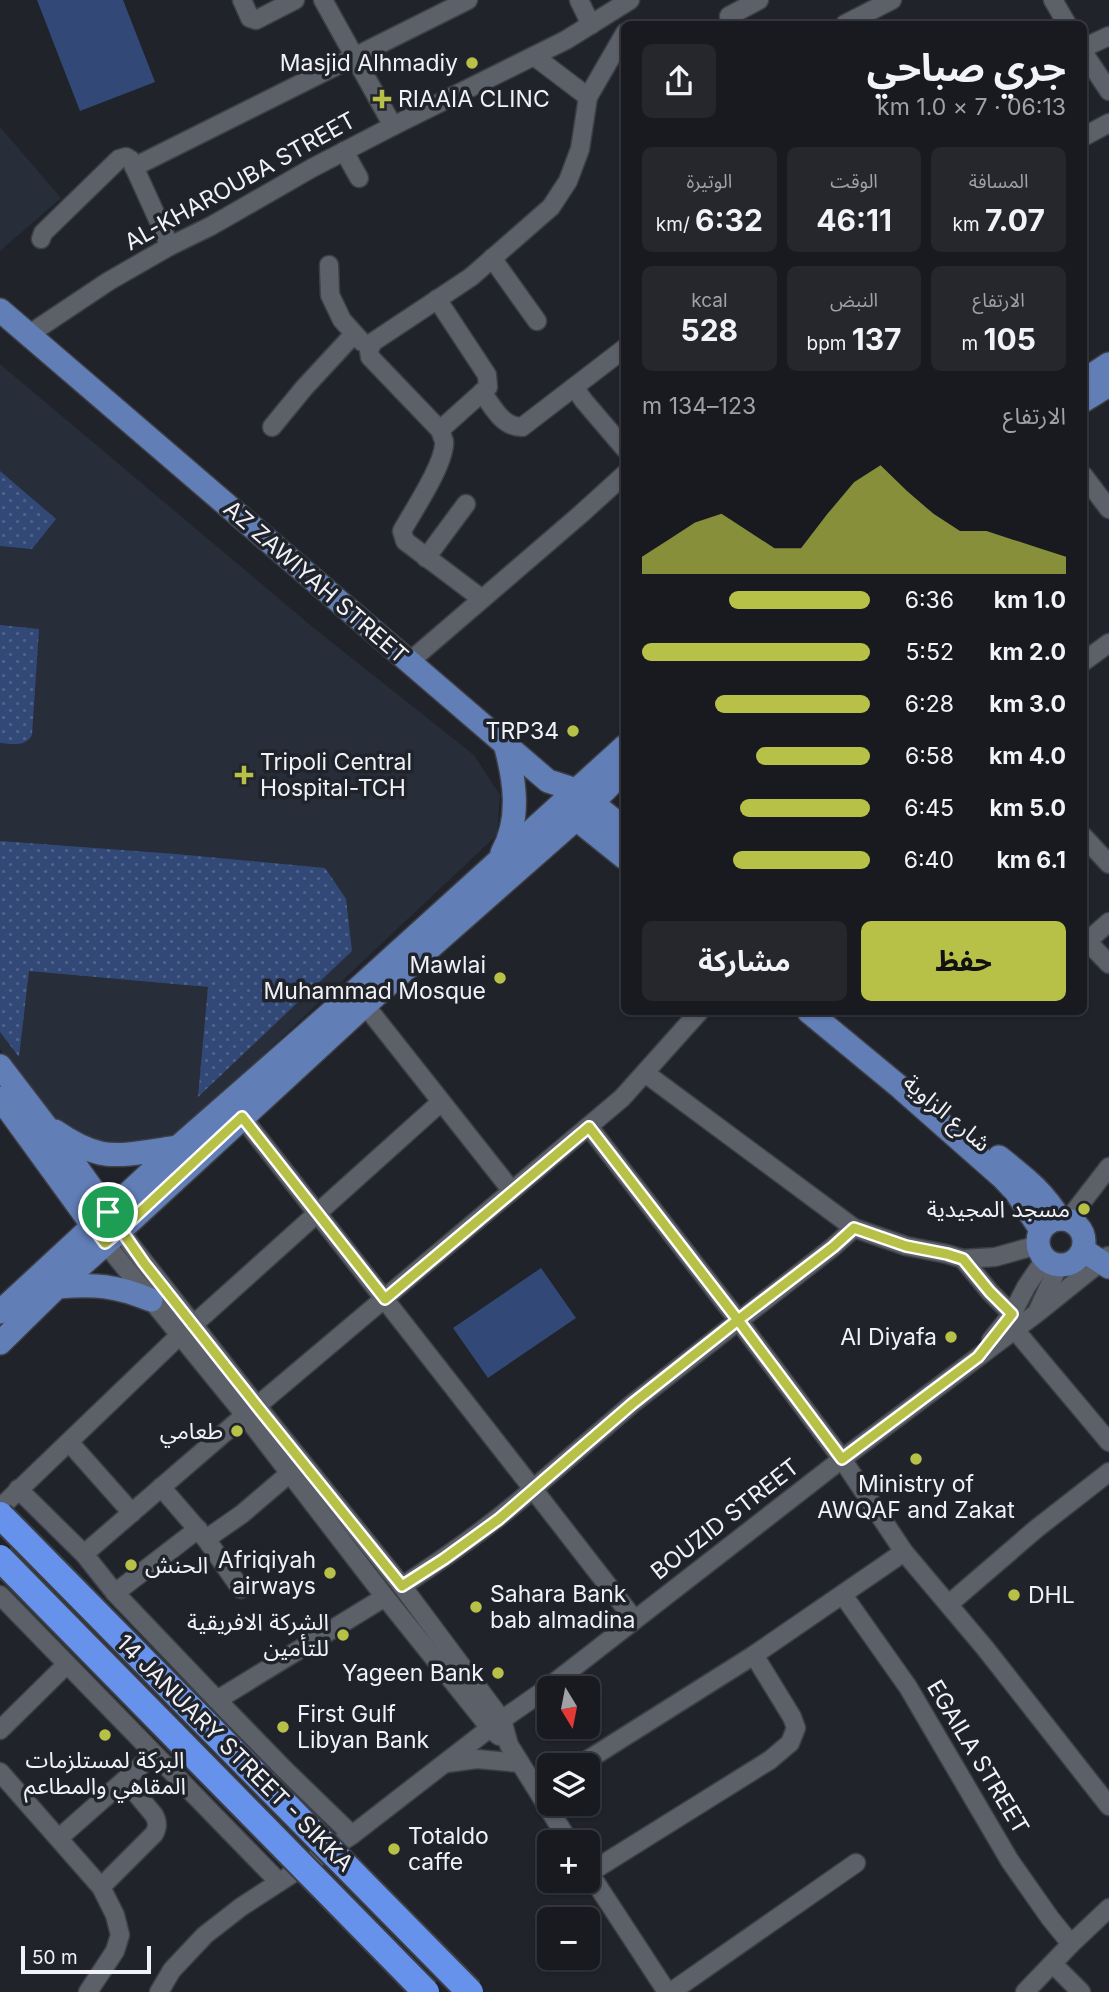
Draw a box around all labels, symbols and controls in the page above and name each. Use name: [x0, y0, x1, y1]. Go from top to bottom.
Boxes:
button: share: [642, 44, 716, 118]
text: جري صباحي: [867, 44, 1066, 90]
place label: Masjid Alhmadiy: [280, 49, 458, 77]
marker: Masjid Alhmadiy: [464, 55, 480, 71]
place label: RIAAIA CLINC: [398, 85, 550, 113]
marker: RIAAIA CLINC: [372, 89, 392, 109]
text: 06:13 · 7 × 1.0 km: [877, 93, 1066, 121]
street label: AL-KHAROUBA STREET: [120, 106, 360, 256]
text: الوتيرة: [687, 170, 732, 193]
text: الوقت: [830, 170, 878, 193]
text: المسافة: [969, 170, 1029, 193]
text: 6:32: [695, 202, 763, 238]
text: 46:11: [816, 202, 892, 238]
text: 7.07: [985, 202, 1045, 238]
text: /km: [656, 213, 695, 236]
text: km: [952, 213, 985, 236]
text: kcal: [691, 289, 727, 312]
text: النبض: [830, 289, 878, 312]
text: الارتفاع: [973, 289, 1025, 312]
text: 528: [681, 312, 738, 348]
text: 137: [852, 321, 902, 357]
text: 105: [984, 321, 1036, 357]
text: bpm: [807, 332, 852, 355]
text: m: [962, 332, 984, 355]
text: 123–134 m: [642, 392, 756, 420]
text: الارتفاع: [1003, 402, 1066, 430]
street label: AZ ZAWIYAH STREET: [218, 494, 414, 670]
text: 6:36: [905, 586, 954, 614]
text: 1.0 km: [994, 586, 1066, 614]
text: 5:52: [905, 638, 954, 666]
text: 2.0 km: [989, 638, 1066, 666]
text: 6:28: [905, 690, 954, 718]
text: 3.0 km: [989, 690, 1066, 718]
place label: TRP34: [486, 717, 559, 745]
marker: TRP34: [565, 723, 581, 739]
text: 6:58: [905, 742, 954, 770]
text: 4.0 km: [989, 742, 1066, 770]
place label: Tripoli Central Hospital-TCH: [260, 748, 412, 802]
marker: Tripoli Central Hospital-TCH: [234, 765, 254, 785]
text: 6:45: [904, 794, 954, 822]
text: 5.0 km: [990, 794, 1066, 822]
text: 6:40: [904, 846, 954, 874]
text: 6.1 km: [996, 846, 1066, 874]
button: مشاركة: [642, 921, 847, 1001]
button: حفظ: [861, 921, 1066, 1001]
place label: Mawlai Muhammad Mosque: [264, 951, 486, 1005]
marker: Mawlai Muhammad Mosque: [492, 970, 508, 986]
street label: شارع الزاوية: [896, 1068, 996, 1160]
pin: [78, 1182, 138, 1242]
icon: arrive: [89, 1193, 127, 1231]
place label: مسجد المجيدية: [927, 1195, 1070, 1223]
marker: مسجد المجيدية: [1076, 1201, 1092, 1217]
place label: Al Diyafa: [840, 1323, 937, 1351]
marker: Al Diyafa: [943, 1329, 959, 1345]
place label: طعامي: [160, 1417, 223, 1448]
marker: طعامي: [229, 1423, 245, 1439]
marker: Ministry of AWQAF and Zakat: [908, 1451, 924, 1467]
street label: BOUZID STREET: [645, 1452, 805, 1586]
place label: Ministry of AWQAF and Zakat: [817, 1470, 1015, 1524]
place label: Afriqiyah airways: [218, 1546, 316, 1600]
place label: الحنش: [145, 1551, 208, 1579]
marker: الحنش: [123, 1557, 139, 1573]
marker: Afriqiyah airways: [322, 1565, 338, 1581]
place label: Sahara Bank bab almadina: [490, 1580, 635, 1634]
place label: DHL: [1028, 1581, 1075, 1609]
marker: DHL: [1006, 1587, 1022, 1603]
marker: Sahara Bank bab almadina: [468, 1599, 484, 1615]
place label: الشركة الافريقية للتأمين: [187, 1608, 329, 1662]
marker: الشركة الافريقية للتأمين: [335, 1627, 351, 1643]
street label: 14 JANUARY STREET - SIKKA: [111, 1629, 359, 1877]
place label: Yageen Bank: [342, 1659, 484, 1687]
marker: Yageen Bank: [490, 1665, 506, 1681]
street label: EGAILA STREET: [921, 1675, 1035, 1839]
north arrow: [537, 1676, 600, 1740]
map controls: [537, 1676, 600, 1970]
place label: First Gulf Libyan Bank: [297, 1700, 430, 1754]
marker: First Gulf Libyan Bank: [275, 1719, 291, 1735]
marker: البركة لمستلزمات المقاهي والمطاعم: [97, 1727, 113, 1743]
place label: البركة لمستلزمات المقاهي والمطاعم: [24, 1746, 186, 1803]
button: layers: [537, 1753, 600, 1816]
place label: Totaldo caffe: [408, 1822, 489, 1876]
button: +: [537, 1830, 600, 1893]
marker: Totaldo caffe: [386, 1841, 402, 1857]
button: −: [537, 1907, 600, 1970]
scale bar: [21, 1943, 150, 1975]
text: 50 m: [32, 1946, 78, 1969]

